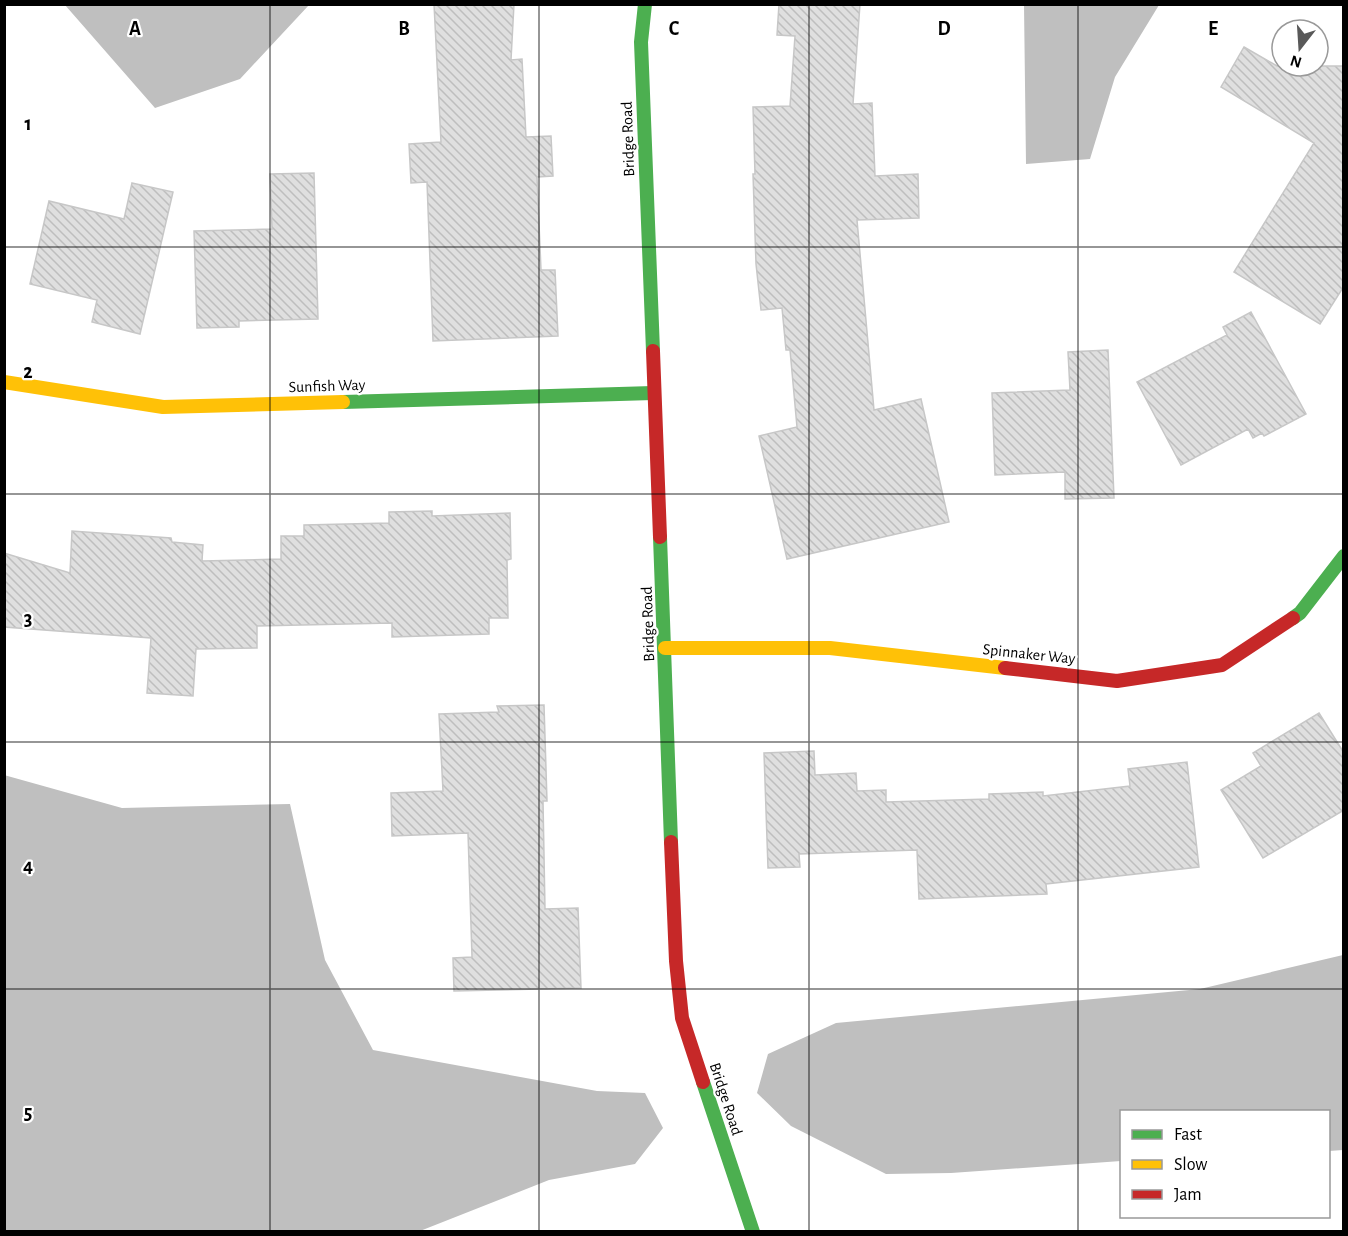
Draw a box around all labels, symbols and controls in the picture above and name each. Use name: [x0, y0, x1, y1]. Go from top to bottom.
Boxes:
north arrow: [1270, 18, 1330, 78]
text: A: [129, 19, 141, 39]
text: B: [398, 19, 410, 39]
text: C: [669, 19, 680, 39]
text: D: [937, 19, 951, 39]
text: E: [1208, 19, 1218, 39]
text: N: [1288, 52, 1304, 71]
street label: Bridge Road: [619, 101, 637, 177]
text: 1: [24, 114, 32, 134]
text: 2: [23, 362, 33, 382]
street label: Sunfish Way: [288, 377, 366, 396]
street label: Bridge Road: [639, 586, 657, 662]
text: 3: [24, 609, 32, 629]
street label: Spinnaker Way: [982, 641, 1076, 668]
text: 4: [23, 856, 33, 876]
street label: Bridge Road: [707, 1061, 745, 1137]
text: 5: [24, 1103, 32, 1123]
legend: [1120, 1110, 1330, 1218]
text: Fast: [1174, 1126, 1202, 1144]
text: Slow: [1174, 1156, 1207, 1174]
text: Jam: [1174, 1186, 1202, 1204]

